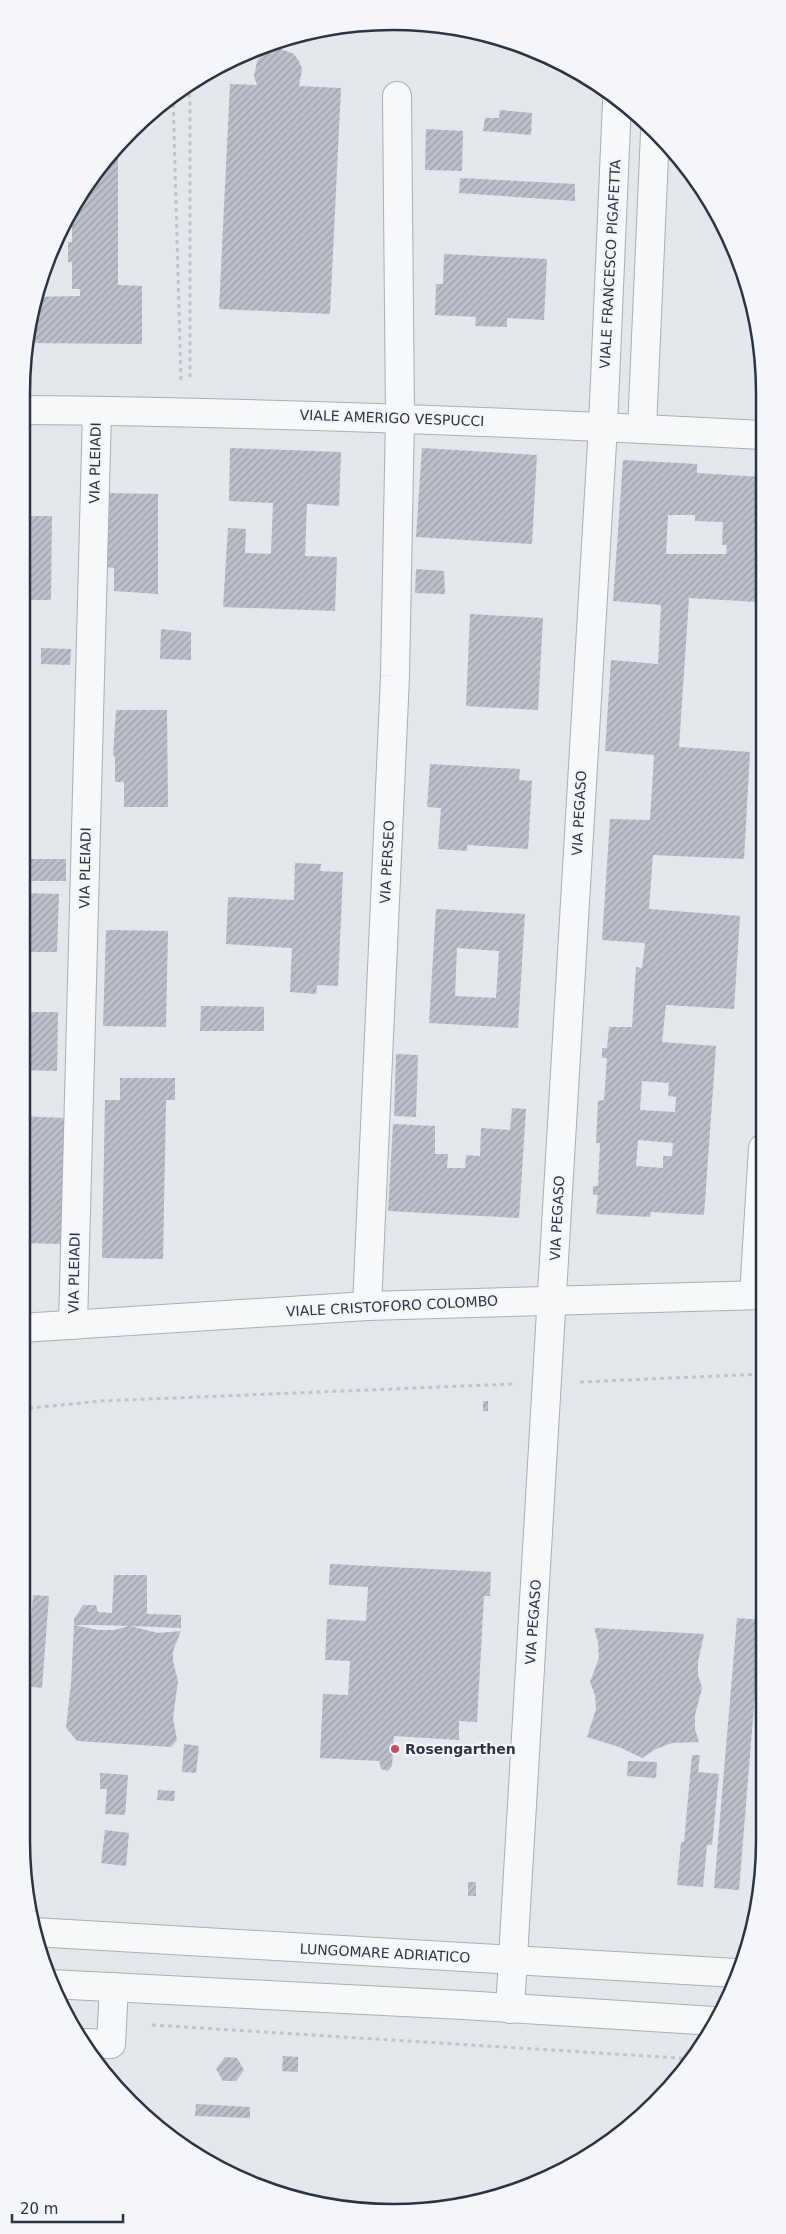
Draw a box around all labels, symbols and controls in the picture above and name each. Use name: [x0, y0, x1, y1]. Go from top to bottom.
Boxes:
street label: VIALE FRANCESCO PIGAFETTA: [597, 158, 623, 369]
street label: VIALE AMERIGO VESPUCCI: [299, 407, 485, 429]
street label: VIA PLEIADI: [86, 422, 104, 504]
street label: VIA PEGASO: [569, 770, 589, 856]
street label: VIA PERSEO: [377, 820, 397, 904]
street label: VIA PLEIADI: [76, 827, 94, 909]
street label: VIA PEGASO: [547, 1175, 567, 1261]
street label: VIA PLEIADI: [65, 1232, 83, 1314]
street label: VIALE CRISTOFORO COLOMBO: [286, 1292, 498, 1320]
street label: VIA PEGASO: [522, 1579, 544, 1665]
place label: Rosengarthen: [405, 1741, 516, 1757]
marker: Rosengarthen: [389, 1743, 401, 1755]
street label: LUNGOMARE ADRIATICO: [299, 1941, 471, 1965]
scale bar: [12, 2192, 124, 2224]
text: 20 m: [20, 2200, 58, 2218]

